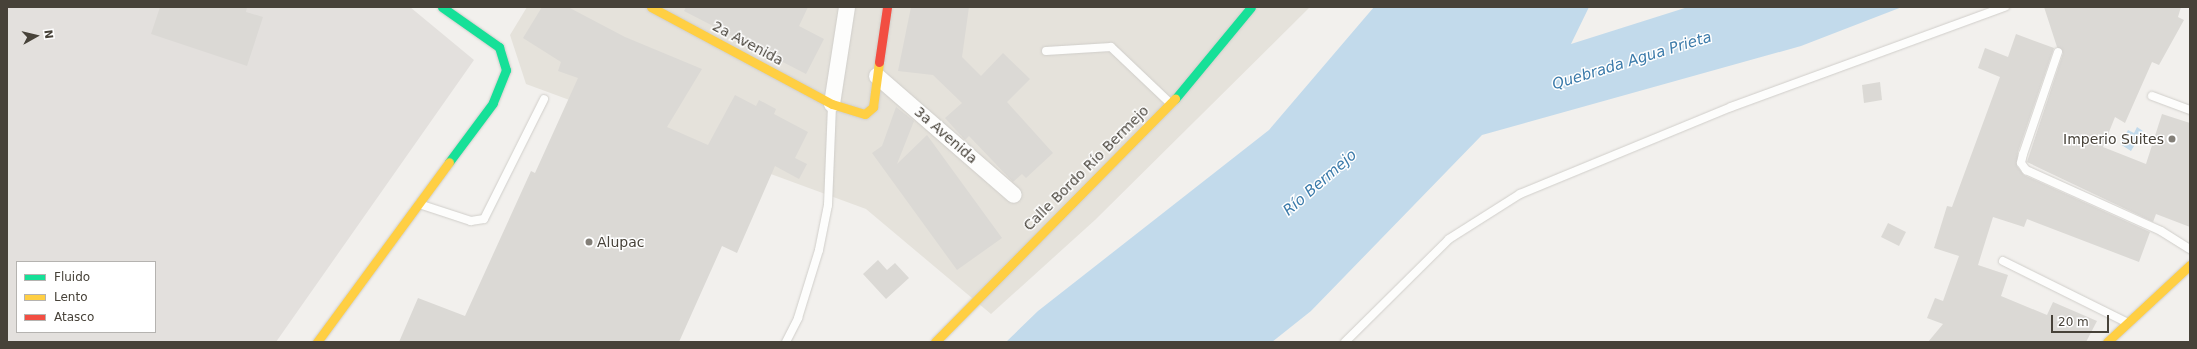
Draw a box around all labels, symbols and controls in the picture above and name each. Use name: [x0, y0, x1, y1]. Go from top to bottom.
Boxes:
north arrow: [16, 16, 56, 56]
street label: 2a Avenida: [710, 17, 786, 69]
water label: Quebrada Agua Prieta: [1550, 28, 1714, 94]
text: N: [41, 29, 55, 40]
street label: Calle Bordo Río Bermejo: [1020, 102, 1152, 234]
street label: 3a Avenida: [911, 103, 981, 167]
place label: Imperio Suites: [2063, 131, 2164, 147]
marker: Imperio Suites: [2167, 134, 2177, 144]
water label: Río Bermejo: [1280, 146, 1360, 220]
place label: Alupac: [597, 234, 645, 250]
marker: Alupac: [584, 237, 594, 247]
legend: [16, 261, 156, 333]
text: Fluido: [54, 270, 90, 284]
text: Lento: [54, 290, 88, 304]
scale bar: [2053, 307, 2111, 333]
text: Atasco: [54, 310, 94, 324]
text: 20 m: [2058, 315, 2089, 329]

